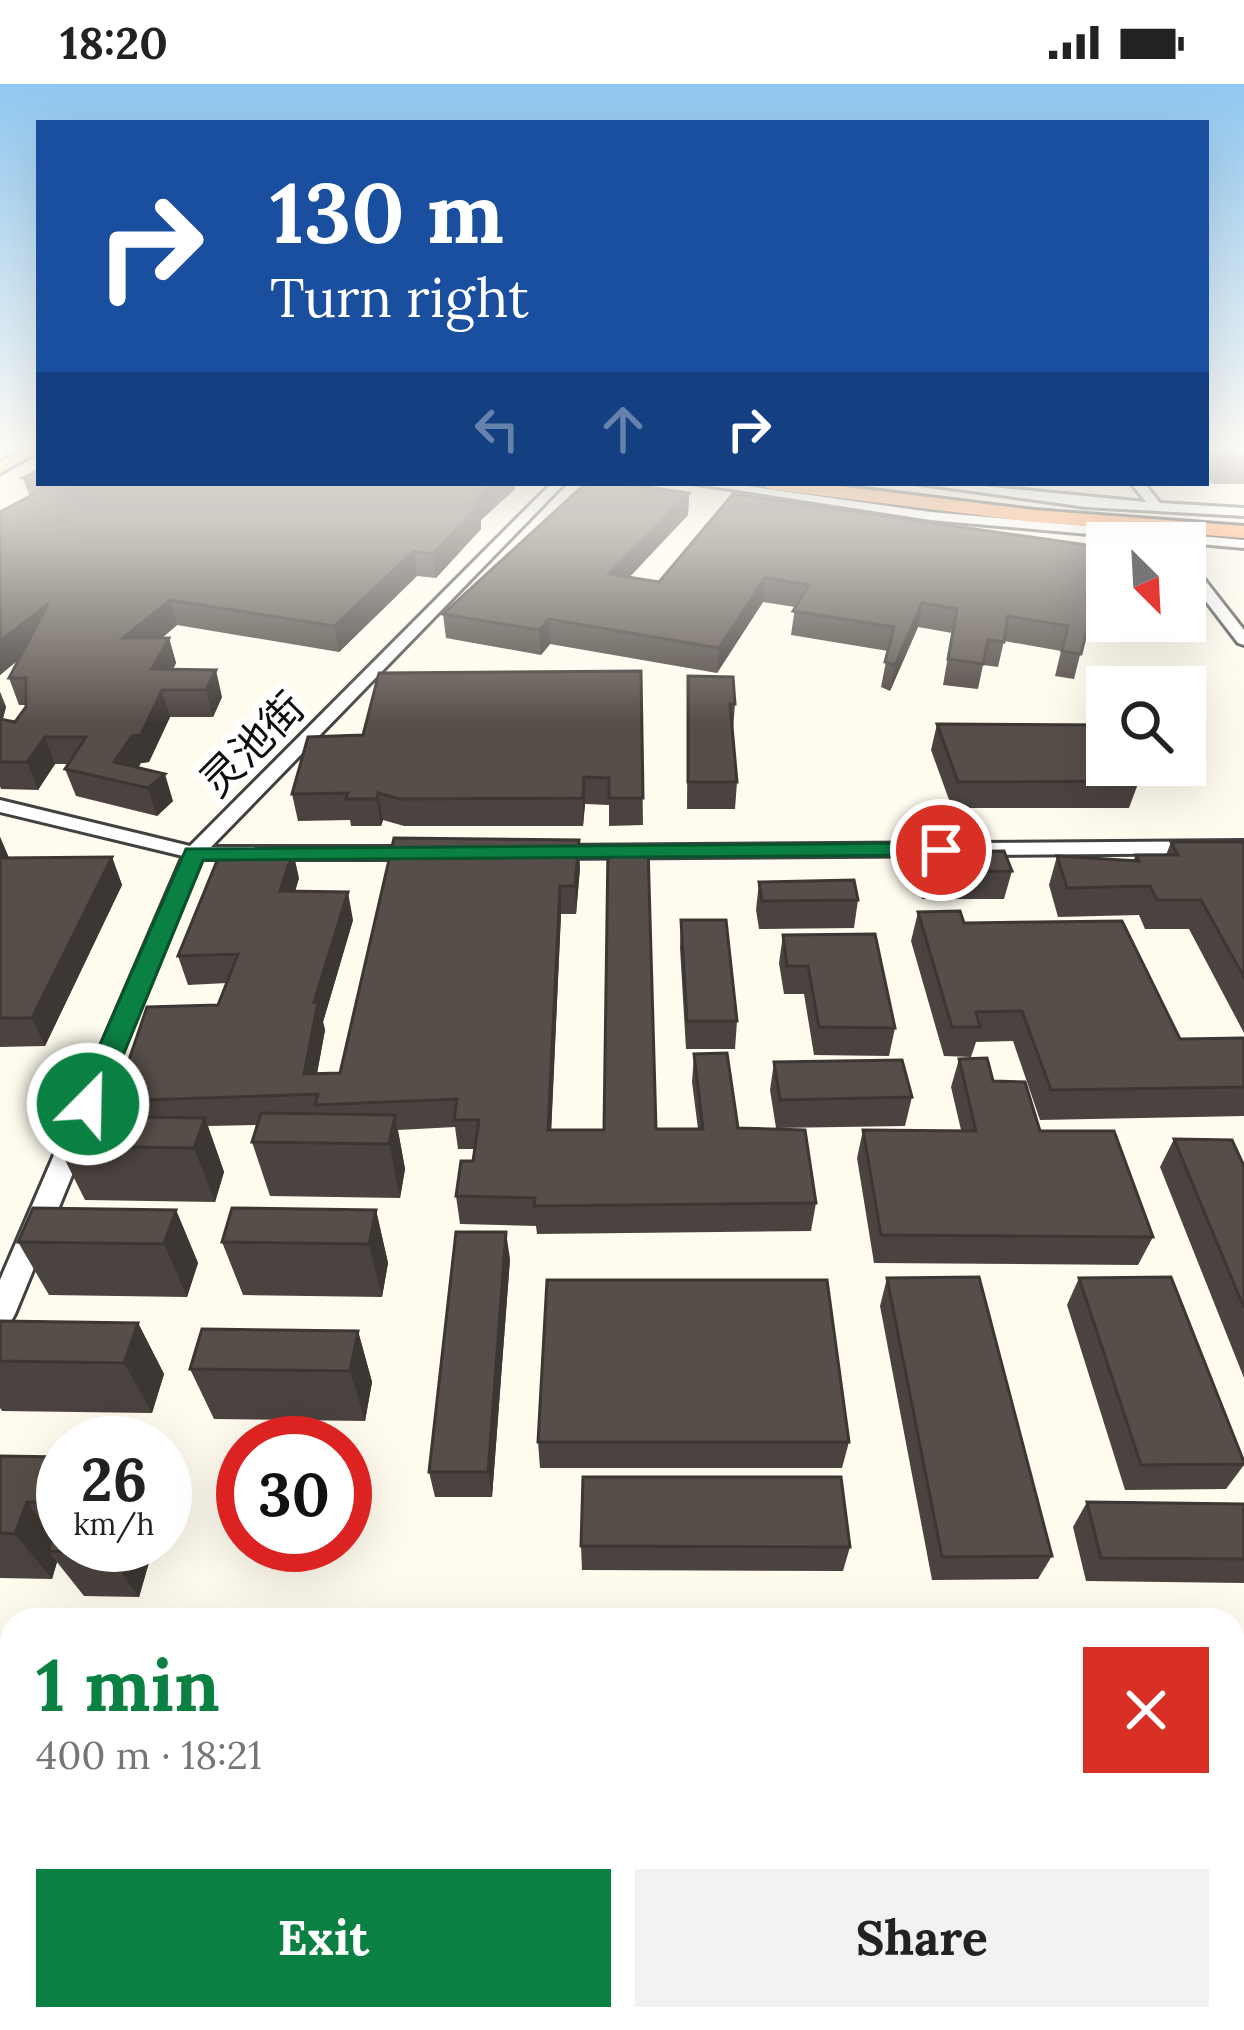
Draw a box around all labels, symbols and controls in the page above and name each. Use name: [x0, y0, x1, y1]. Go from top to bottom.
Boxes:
text: 18:20: [60, 14, 168, 71]
text: 130 m: [270, 158, 504, 266]
icon: right: [72, 168, 228, 324]
text: Turn right: [270, 263, 529, 332]
icon: left: [464, 396, 530, 462]
icon: ahead: [590, 396, 656, 462]
icon: right: [716, 396, 782, 462]
north arrow: [1086, 522, 1206, 642]
map controls: [1086, 522, 1206, 786]
button: search: [1086, 666, 1206, 786]
street label: 灵池街: [188, 680, 316, 808]
pin: [890, 799, 992, 901]
icon: arrive: [908, 817, 974, 883]
position arrow: [25, 1041, 151, 1167]
speed limit sign: 30: [216, 1416, 372, 1572]
text: 26: [81, 1441, 147, 1517]
text: km/h: [73, 1505, 155, 1543]
text: 1 min: [36, 1639, 220, 1731]
button: close: [1083, 1647, 1209, 1773]
text: 400 m · 18:21: [36, 1730, 262, 1780]
button: Exit: [36, 1869, 611, 2007]
button: Share: [635, 1869, 1209, 2007]

